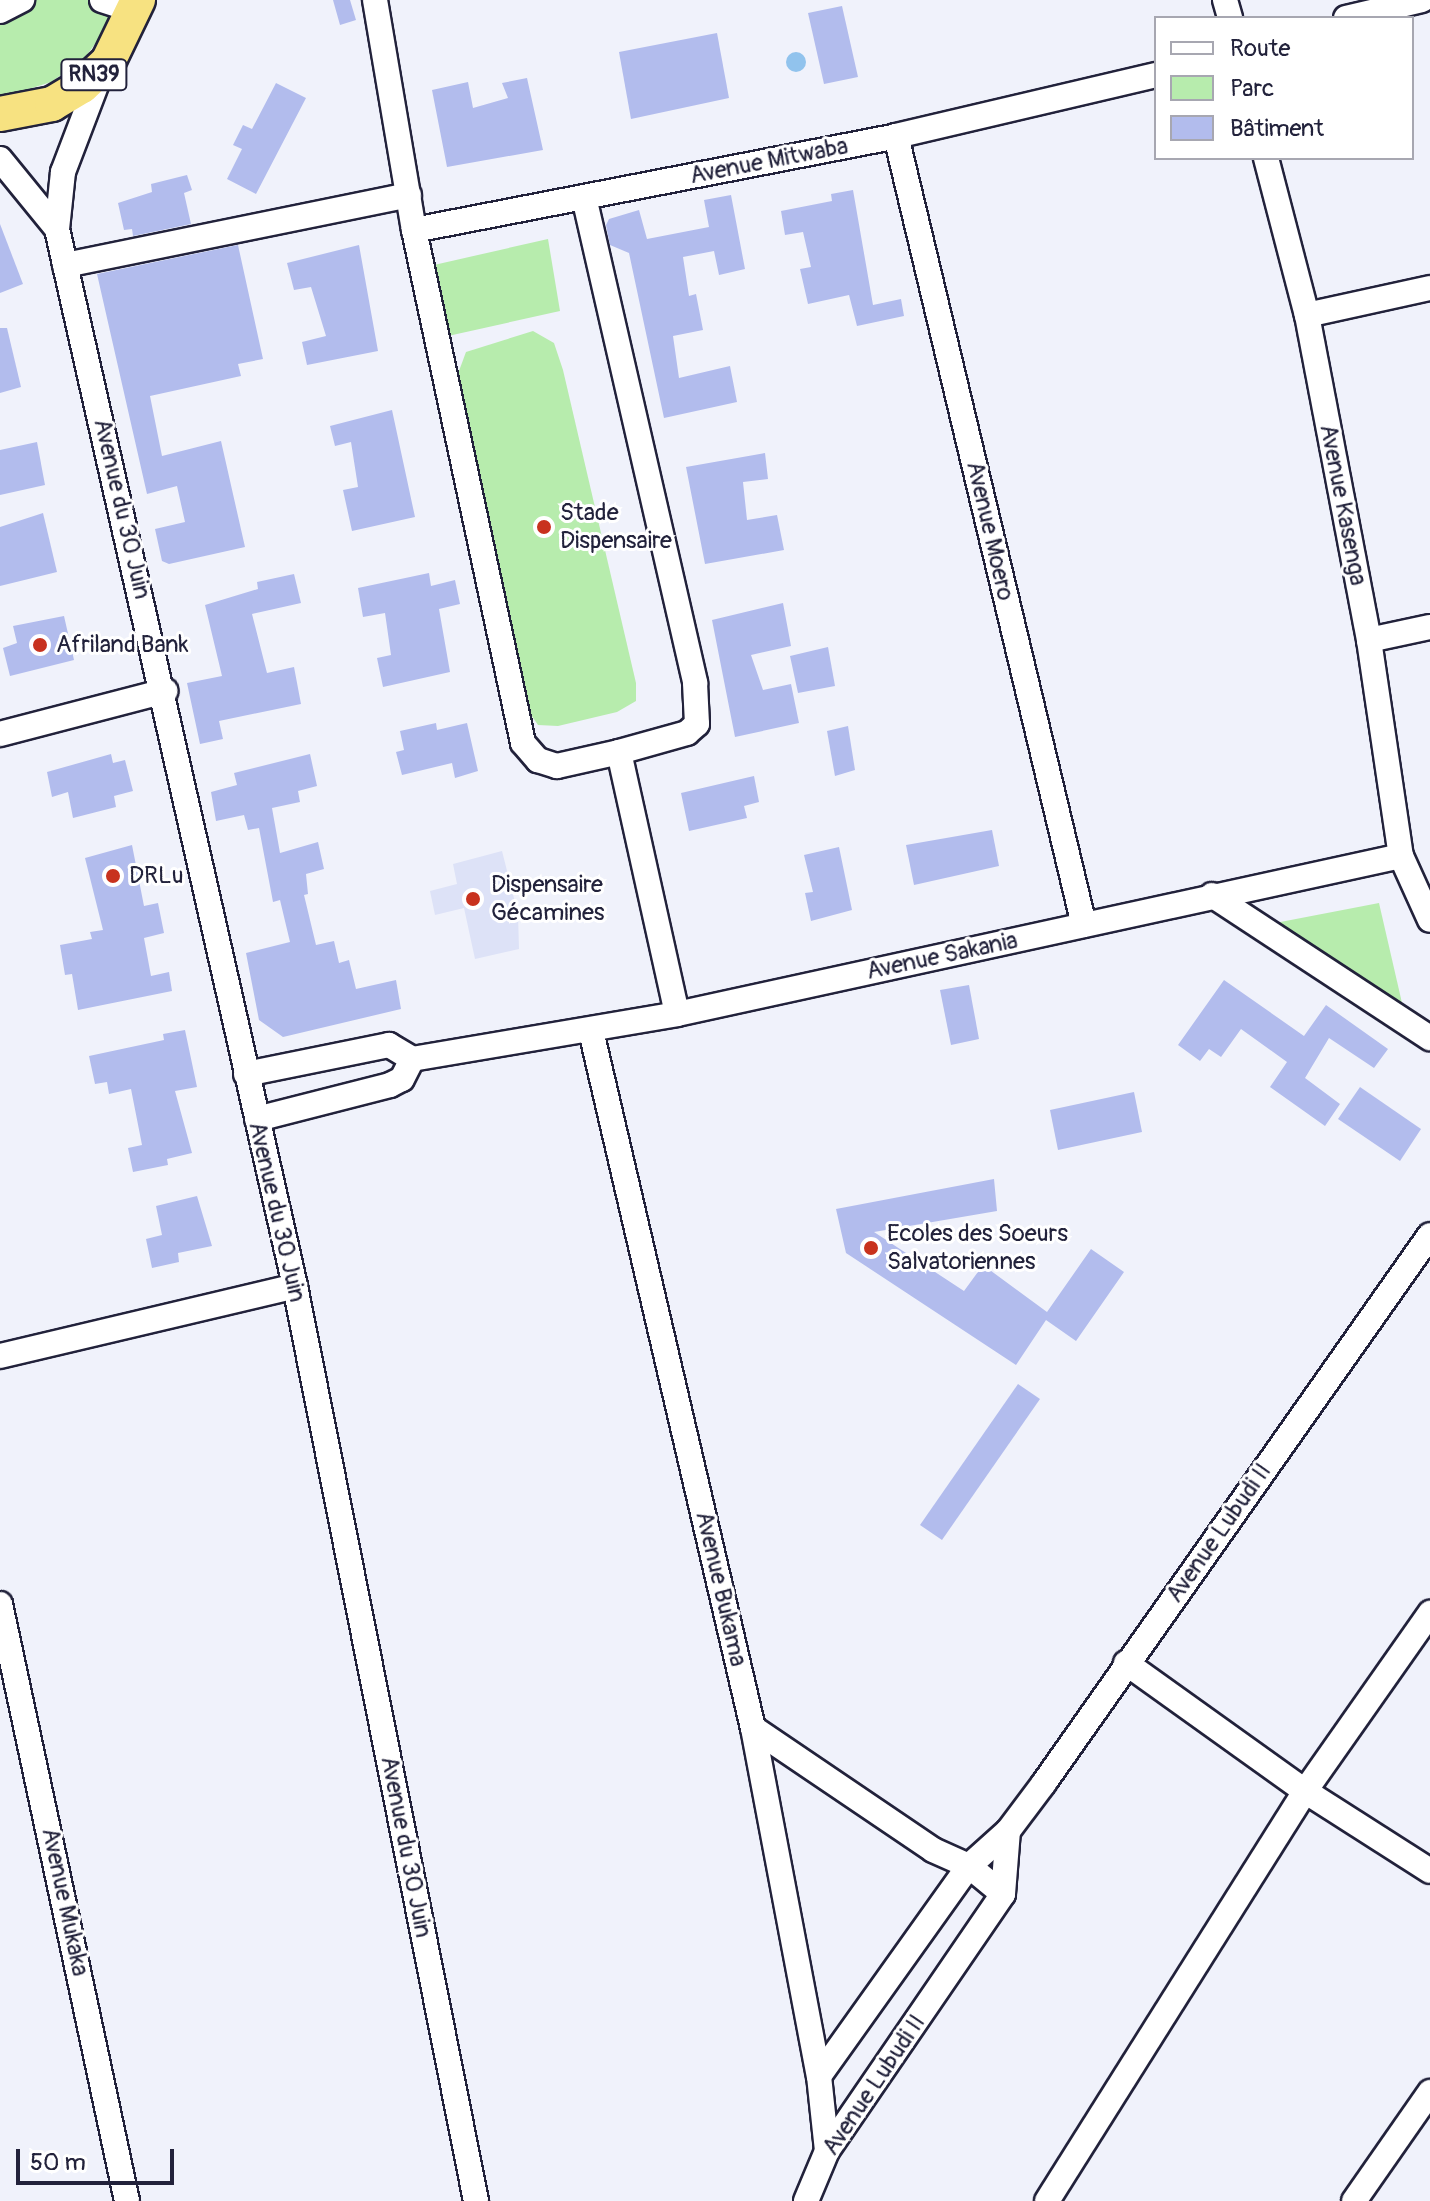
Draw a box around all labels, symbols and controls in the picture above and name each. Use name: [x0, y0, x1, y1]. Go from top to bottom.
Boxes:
legend: [1154, 16, 1414, 160]
text: Route: [1230, 34, 1290, 63]
road number: RN39: [60, 57, 128, 93]
text: Parc: [1230, 74, 1274, 103]
text: Bâtiment: [1230, 114, 1324, 143]
street label: Avenue Mitwaba: [687, 132, 851, 190]
street label: Avenue du 30 Juin: [87, 416, 157, 602]
street label: Avenue Kasenga: [1313, 422, 1373, 588]
street label: Avenue Moero: [960, 459, 1020, 603]
place label: Stade Dispensaire: [560, 499, 672, 555]
marker: Stade Dispensaire: [535, 518, 553, 536]
place label: Afriland Bank: [56, 631, 188, 659]
marker: Afriland Bank: [31, 636, 49, 654]
place label: DRLu: [129, 862, 184, 890]
marker: DRLu: [104, 867, 122, 885]
place label: Dispensaire Gécamines: [491, 871, 605, 927]
marker: Dispensaire Gécamines: [462, 888, 484, 910]
street label: Avenue Sakania: [864, 926, 1020, 986]
street label: Avenue du 30 Juin: [242, 1119, 312, 1305]
place label: Ecoles des Soeurs Salvatoriennes: [887, 1220, 1068, 1276]
marker: Ecoles des Soeurs Salvatoriennes: [862, 1239, 880, 1257]
street label: Avenue Lubudi II: [1160, 1458, 1278, 1608]
street label: Avenue Bukama: [689, 1509, 753, 1669]
street label: Avenue du 30 Juin: [374, 1754, 438, 1940]
street label: Avenue Mukaka: [35, 1825, 95, 1979]
street label: Avenue Lubudi II: [816, 2009, 932, 2161]
scale bar: [20, 2133, 178, 2183]
text: 50 m: [30, 2148, 86, 2177]

